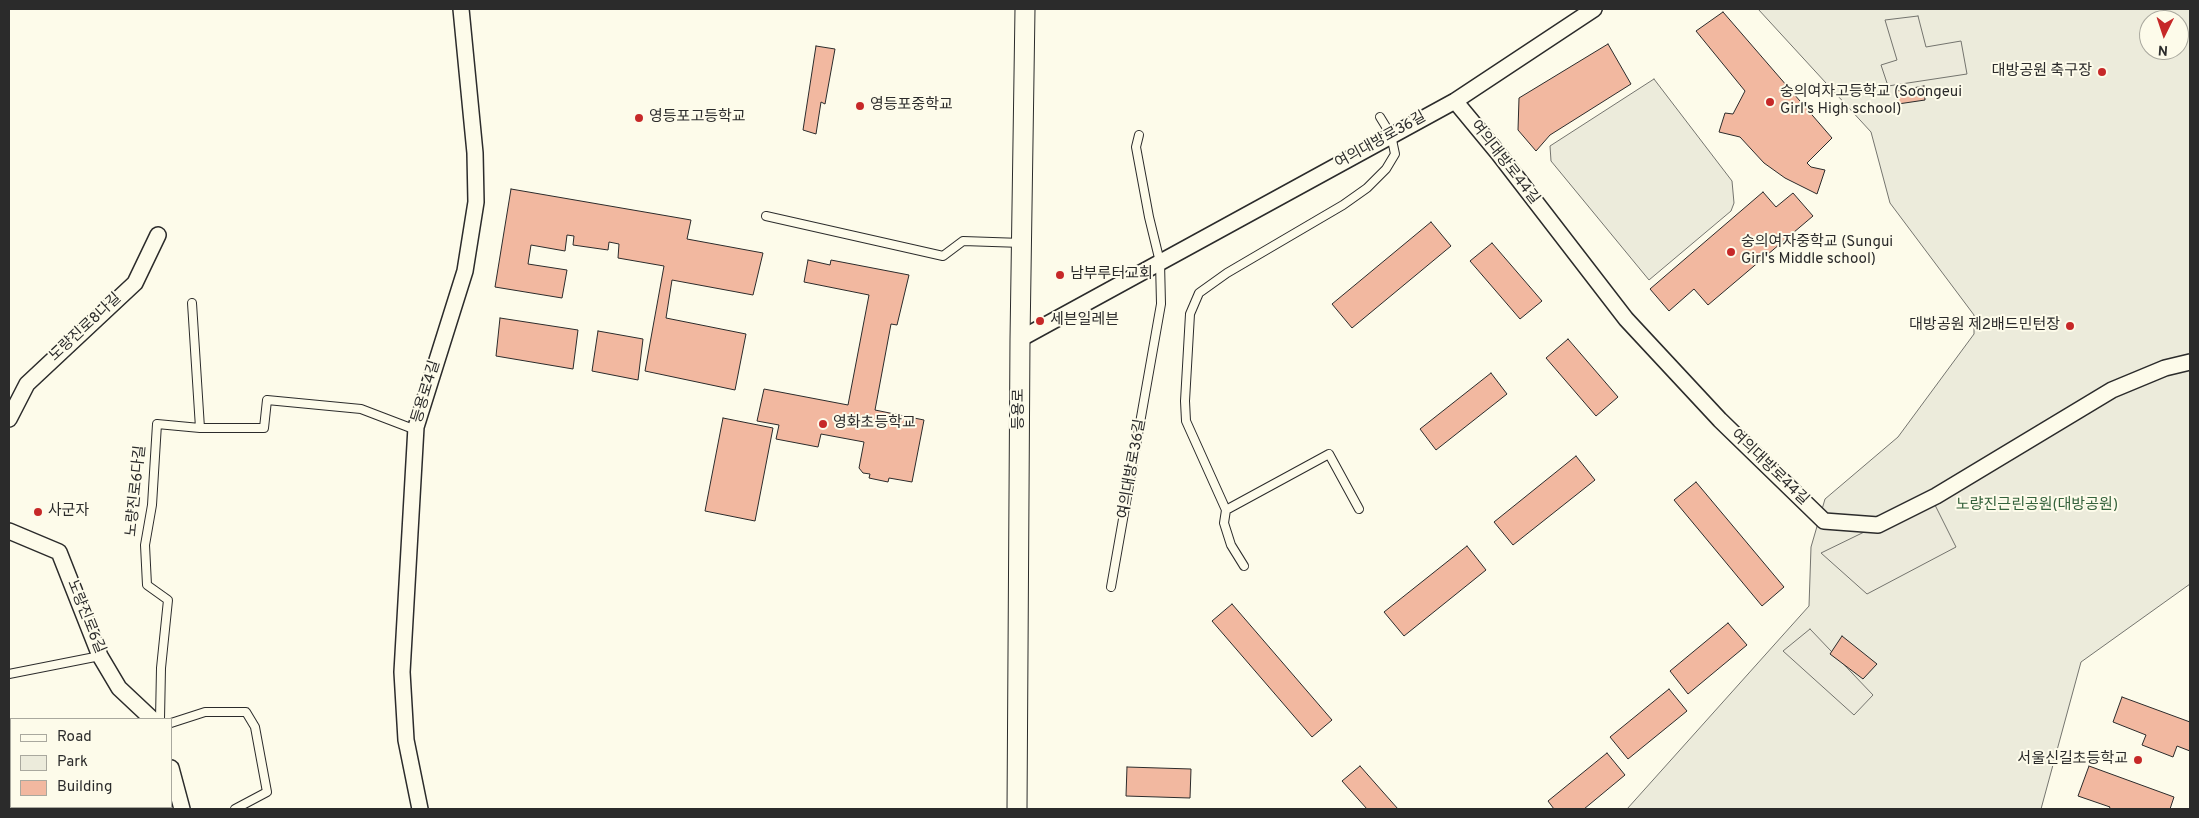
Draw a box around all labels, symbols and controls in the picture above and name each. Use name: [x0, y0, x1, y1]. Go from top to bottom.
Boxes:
north arrow: [2139, 10, 2189, 60]
text: N: [2157, 41, 2169, 58]
place label: 대방공원 축구장: [1992, 63, 2092, 81]
marker: 대방공원 축구장: [2096, 66, 2108, 78]
place label: 숭의여자고등학교 (Soongeui Girl's High school): [1780, 84, 1962, 119]
marker: 숭의여자고등학교 (Soongeui Girl's High school): [1764, 96, 1776, 108]
place label: 영등포중학교: [870, 97, 953, 115]
marker: 영등포중학교: [854, 100, 866, 112]
place label: 영등포고등학교: [649, 109, 746, 127]
street label: 여의대방로36길: [1333, 109, 1429, 173]
marker: 영등포고등학교: [633, 112, 645, 124]
street label: 여의대방로44길: [1466, 117, 1542, 209]
place label: 숭의여자중학교 (Sungui Girl's Middle school): [1741, 234, 1893, 269]
marker: 숭의여자중학교 (Sungui Girl's Middle school): [1725, 246, 1737, 258]
place label: 남부루터교회: [1070, 266, 1153, 284]
marker: 남부루터교회: [1054, 269, 1066, 281]
street label: 노량진로8나길: [46, 290, 126, 366]
place label: 세븐일레븐: [1050, 312, 1119, 330]
marker: 세븐일레븐: [1034, 315, 1046, 327]
place label: 대방공원 제2배드민턴장: [1909, 317, 2060, 335]
marker: 대방공원 제2배드민턴장: [2064, 320, 2076, 332]
street label: 등용로4길: [409, 359, 445, 425]
street label: 등용로: [1011, 388, 1029, 430]
place label: 영화초등학교: [833, 415, 916, 433]
marker: 영화초등학교: [817, 418, 829, 430]
street label: 여의대방로36길: [1115, 418, 1151, 520]
street label: 여의대방로44길: [1726, 426, 1812, 510]
street label: 노량진로6다길: [123, 444, 151, 538]
park label: 노량진근린공원(대방공원): [1956, 497, 2118, 515]
place label: 사군자: [48, 503, 89, 521]
marker: 사군자: [32, 506, 44, 518]
street label: 노량진로6길: [62, 577, 108, 657]
legend: [10, 718, 172, 808]
text: Road: [57, 728, 92, 747]
place label: 서울신길초등학교: [2018, 751, 2128, 769]
text: Park: [57, 753, 88, 772]
marker: 서울신길초등학교: [2132, 754, 2144, 766]
text: Building: [57, 778, 112, 797]

